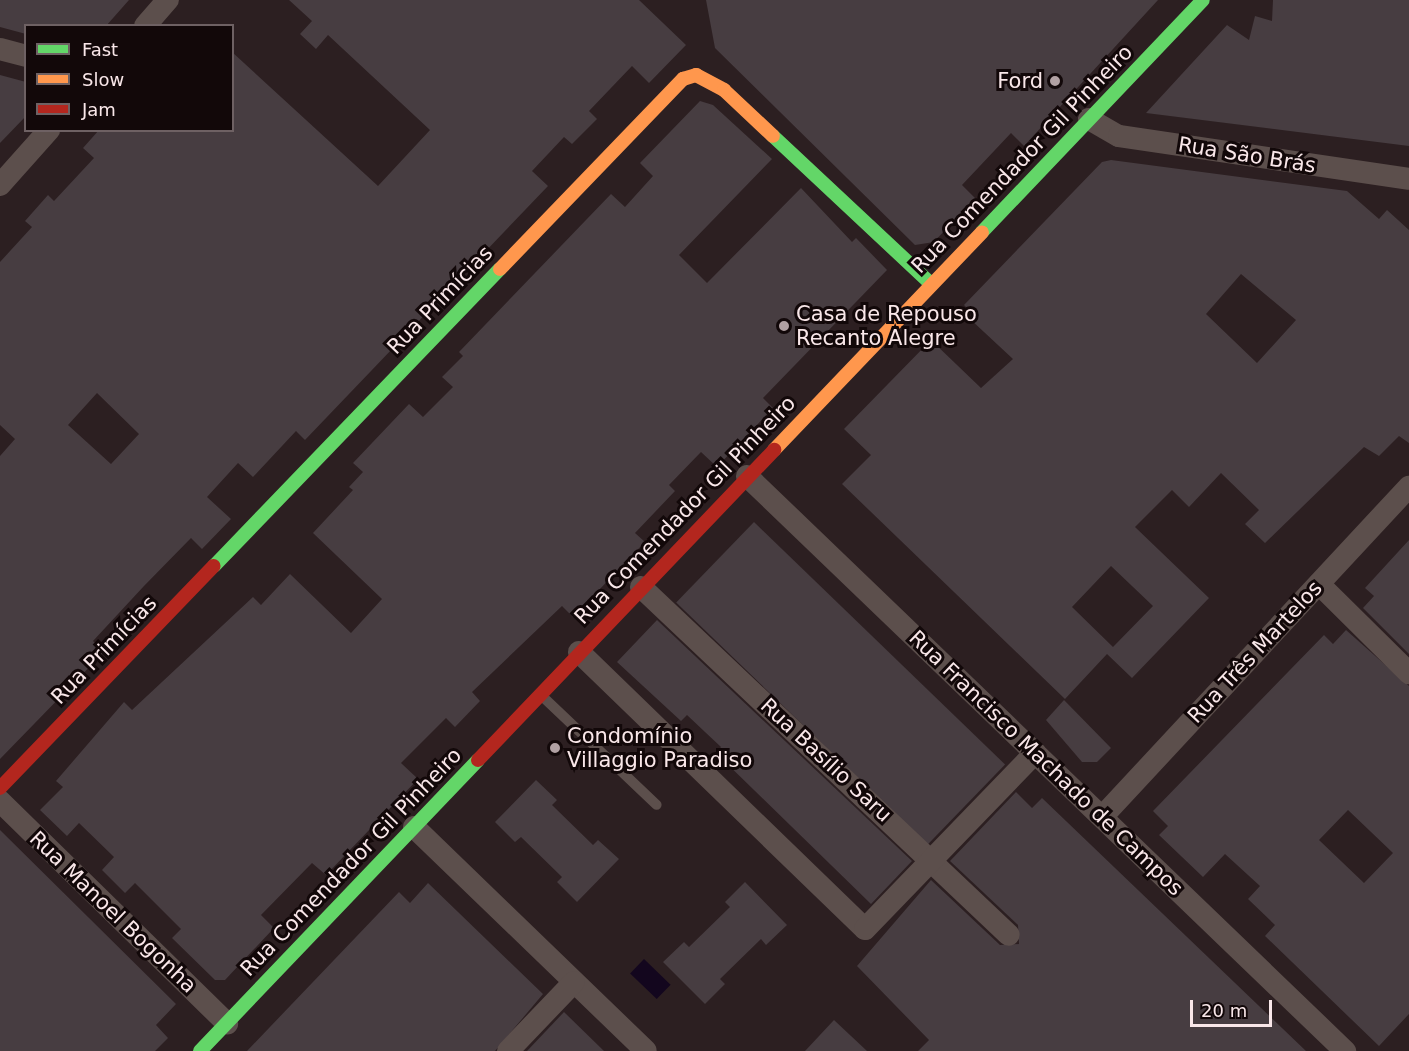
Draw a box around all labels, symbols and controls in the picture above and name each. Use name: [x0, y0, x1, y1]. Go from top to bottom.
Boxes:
legend: [24, 24, 234, 132]
text: Fast: [82, 39, 118, 60]
street label: Rua Comendador Gil Pinheiro: [906, 40, 1138, 278]
place label: Ford: [997, 68, 1043, 94]
text: Slow: [82, 69, 124, 90]
marker: Ford: [1048, 74, 1062, 88]
text: Jam: [82, 99, 116, 120]
street label: Rua São Brás: [1176, 132, 1318, 178]
street label: Rua Primícias: [382, 241, 498, 359]
place label: Casa de Repouso Recanto Alegre: [796, 301, 977, 351]
marker: Casa de Repouso Recanto Alegre: [777, 319, 791, 333]
street label: Rua Comendador Gil Pinheiro: [569, 391, 801, 629]
street label: Rua Três Martelos: [1183, 576, 1327, 728]
street label: Rua Primícias: [46, 591, 162, 709]
street label: Rua Francisco Machado de Campos: [904, 625, 1188, 901]
street label: Rua Basílio Saru: [755, 693, 897, 827]
place label: Condomínio Villaggio Paradiso: [567, 723, 752, 773]
marker: Condomínio Villaggio Paradiso: [548, 741, 562, 755]
street label: Rua Comendador Gil Pinheiro: [235, 743, 467, 981]
street label: Rua Manoel Bogonha: [24, 826, 202, 998]
scale bar: [1193, 988, 1276, 1026]
text: 20 m: [1201, 1000, 1247, 1021]

